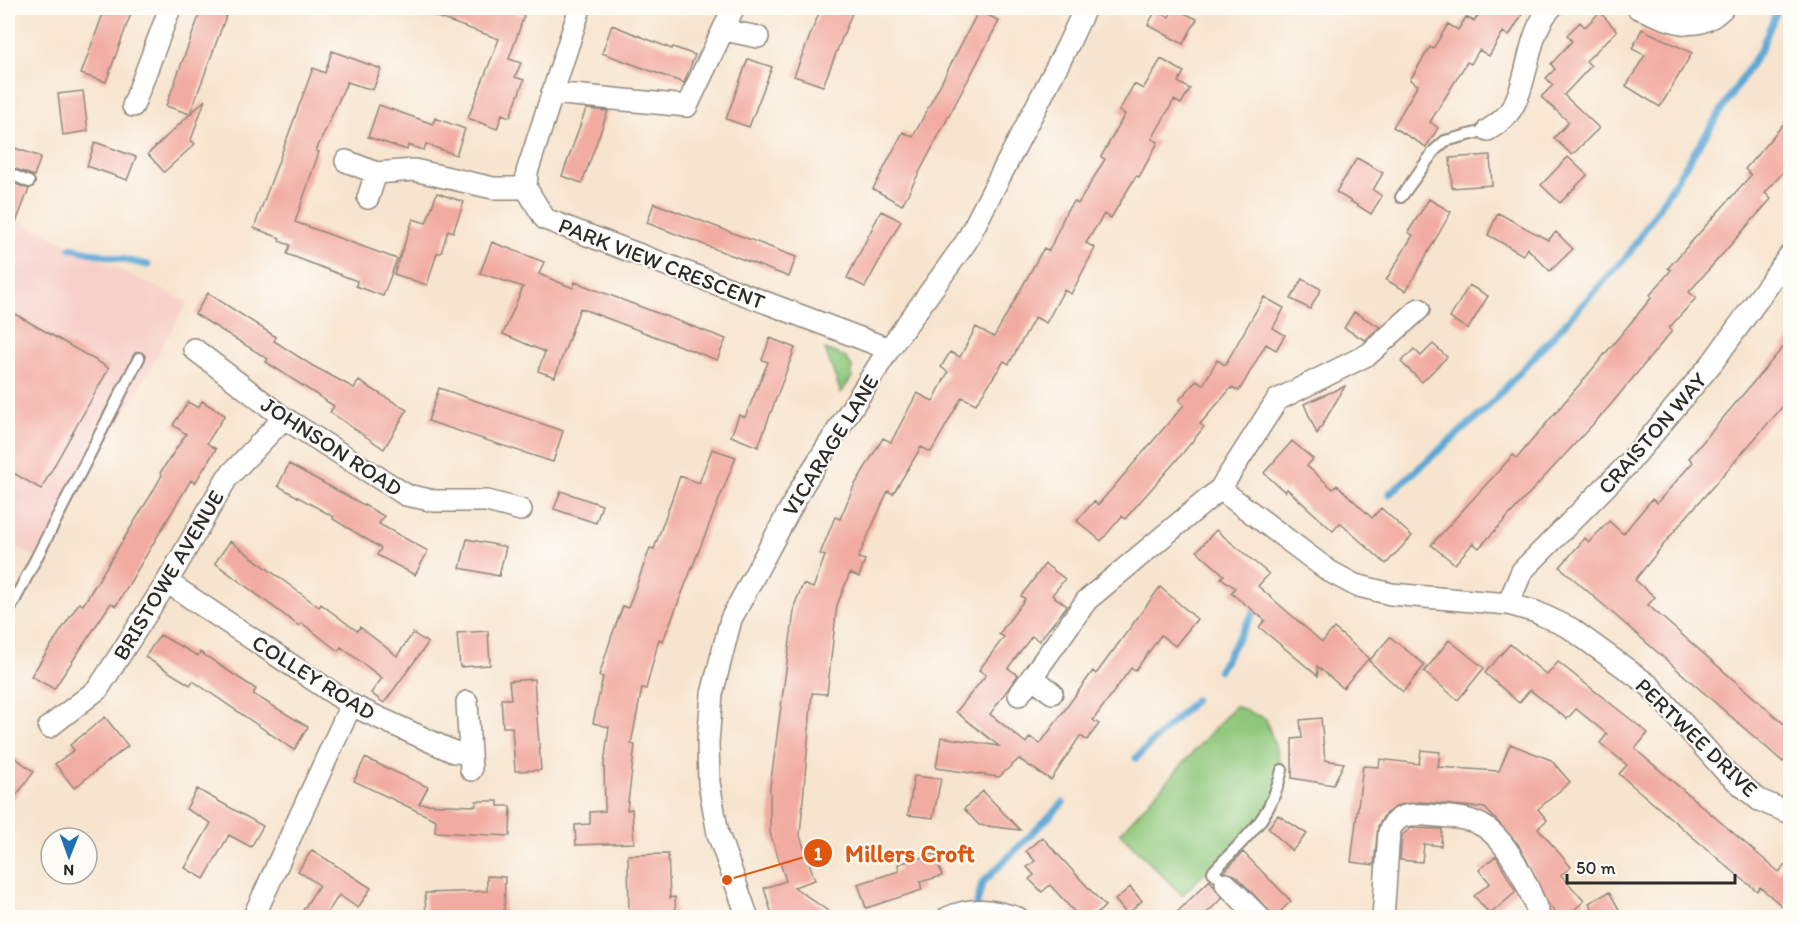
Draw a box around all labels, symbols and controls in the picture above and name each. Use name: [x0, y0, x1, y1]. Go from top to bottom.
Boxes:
street label: PARK VIEW CRESCENT: [555, 212, 769, 316]
street label: CRAISTON WAY: [1592, 367, 1713, 500]
street label: VICARAGE LANE: [776, 370, 885, 521]
street label: JOHNSON ROAD: [256, 391, 407, 502]
street label: BRISTOWE AVENUE: [107, 485, 230, 665]
street label: COLLEY ROAD: [247, 629, 380, 726]
street label: PERTWEE DRIVE: [1630, 672, 1764, 803]
north arrow: [39, 826, 99, 886]
callout: Millers Croft: [803, 832, 987, 874]
text: Millers Croft: [845, 839, 975, 868]
text: 1: [814, 843, 823, 865]
scale bar: [1567, 847, 1735, 885]
text: 50 m: [1576, 857, 1616, 879]
text: N: [63, 861, 74, 880]

